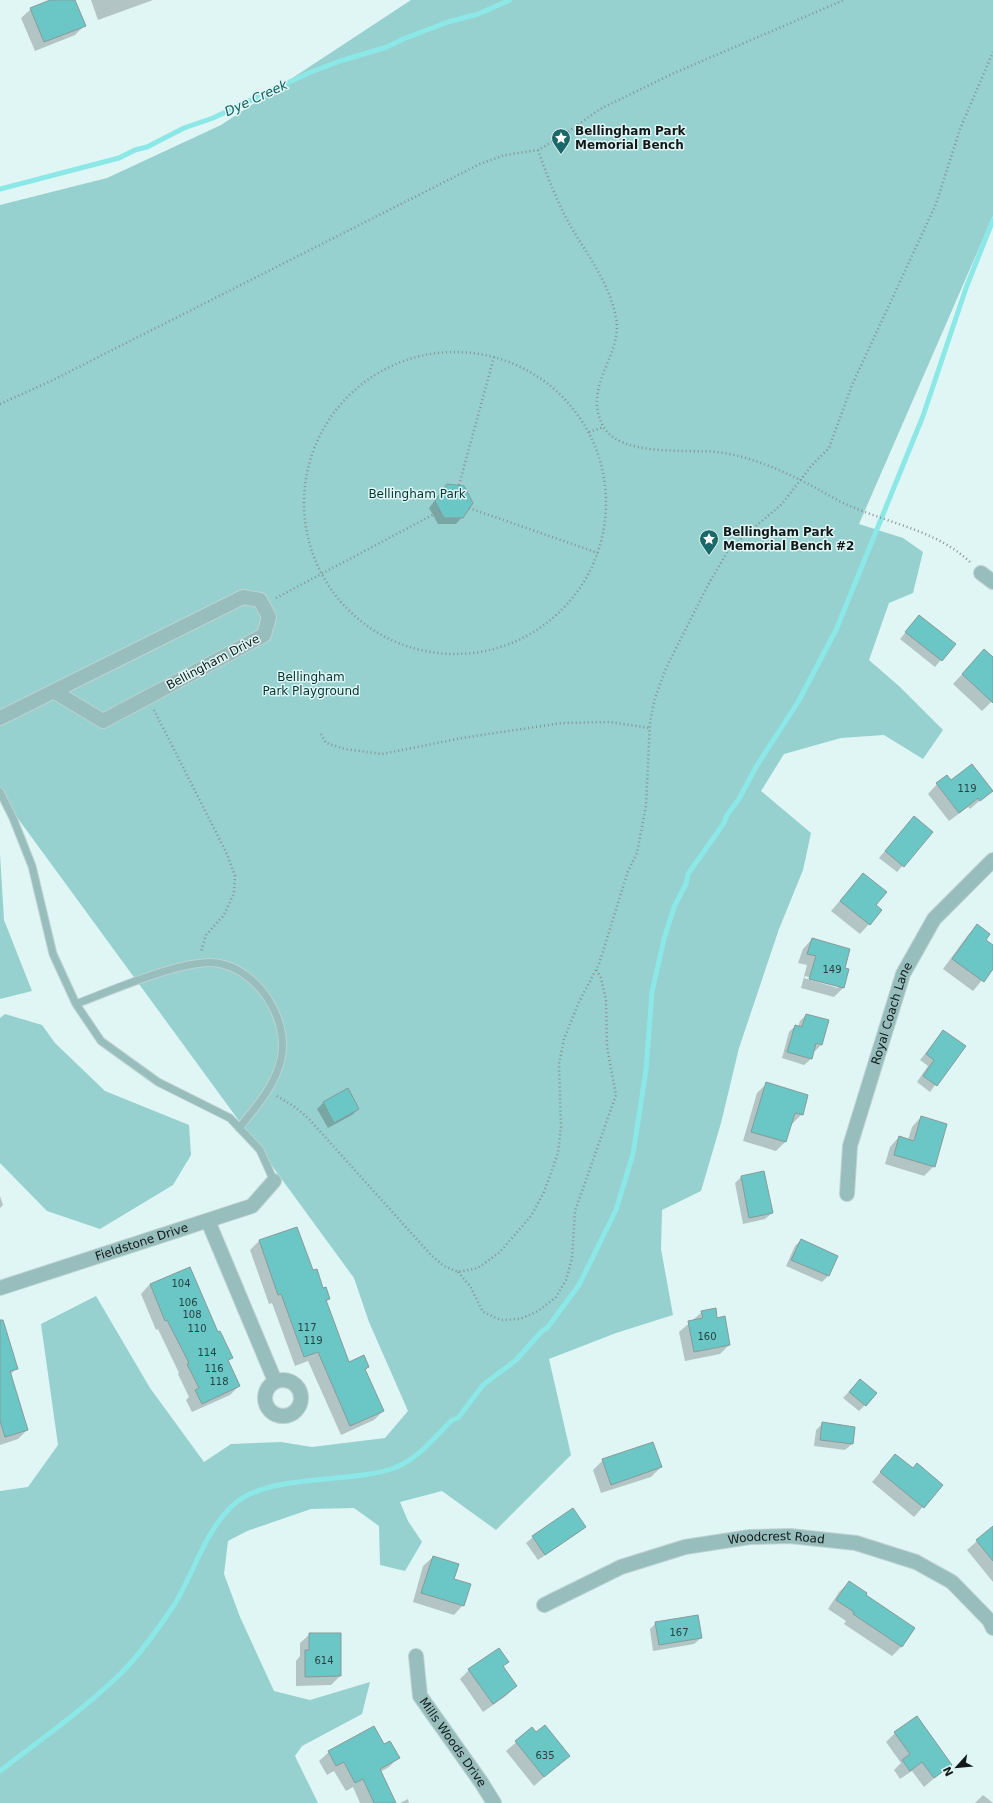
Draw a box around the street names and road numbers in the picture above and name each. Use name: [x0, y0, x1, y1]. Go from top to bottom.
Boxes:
street label: Bellingham Drive: [164, 632, 262, 692]
street label: Royal Coach Lane: [868, 960, 915, 1066]
street label: Fieldstone Drive: [93, 1220, 190, 1264]
street label: Woodcrest Road: [727, 1529, 825, 1547]
street label: Mills Woods Drive: [416, 1695, 489, 1789]

